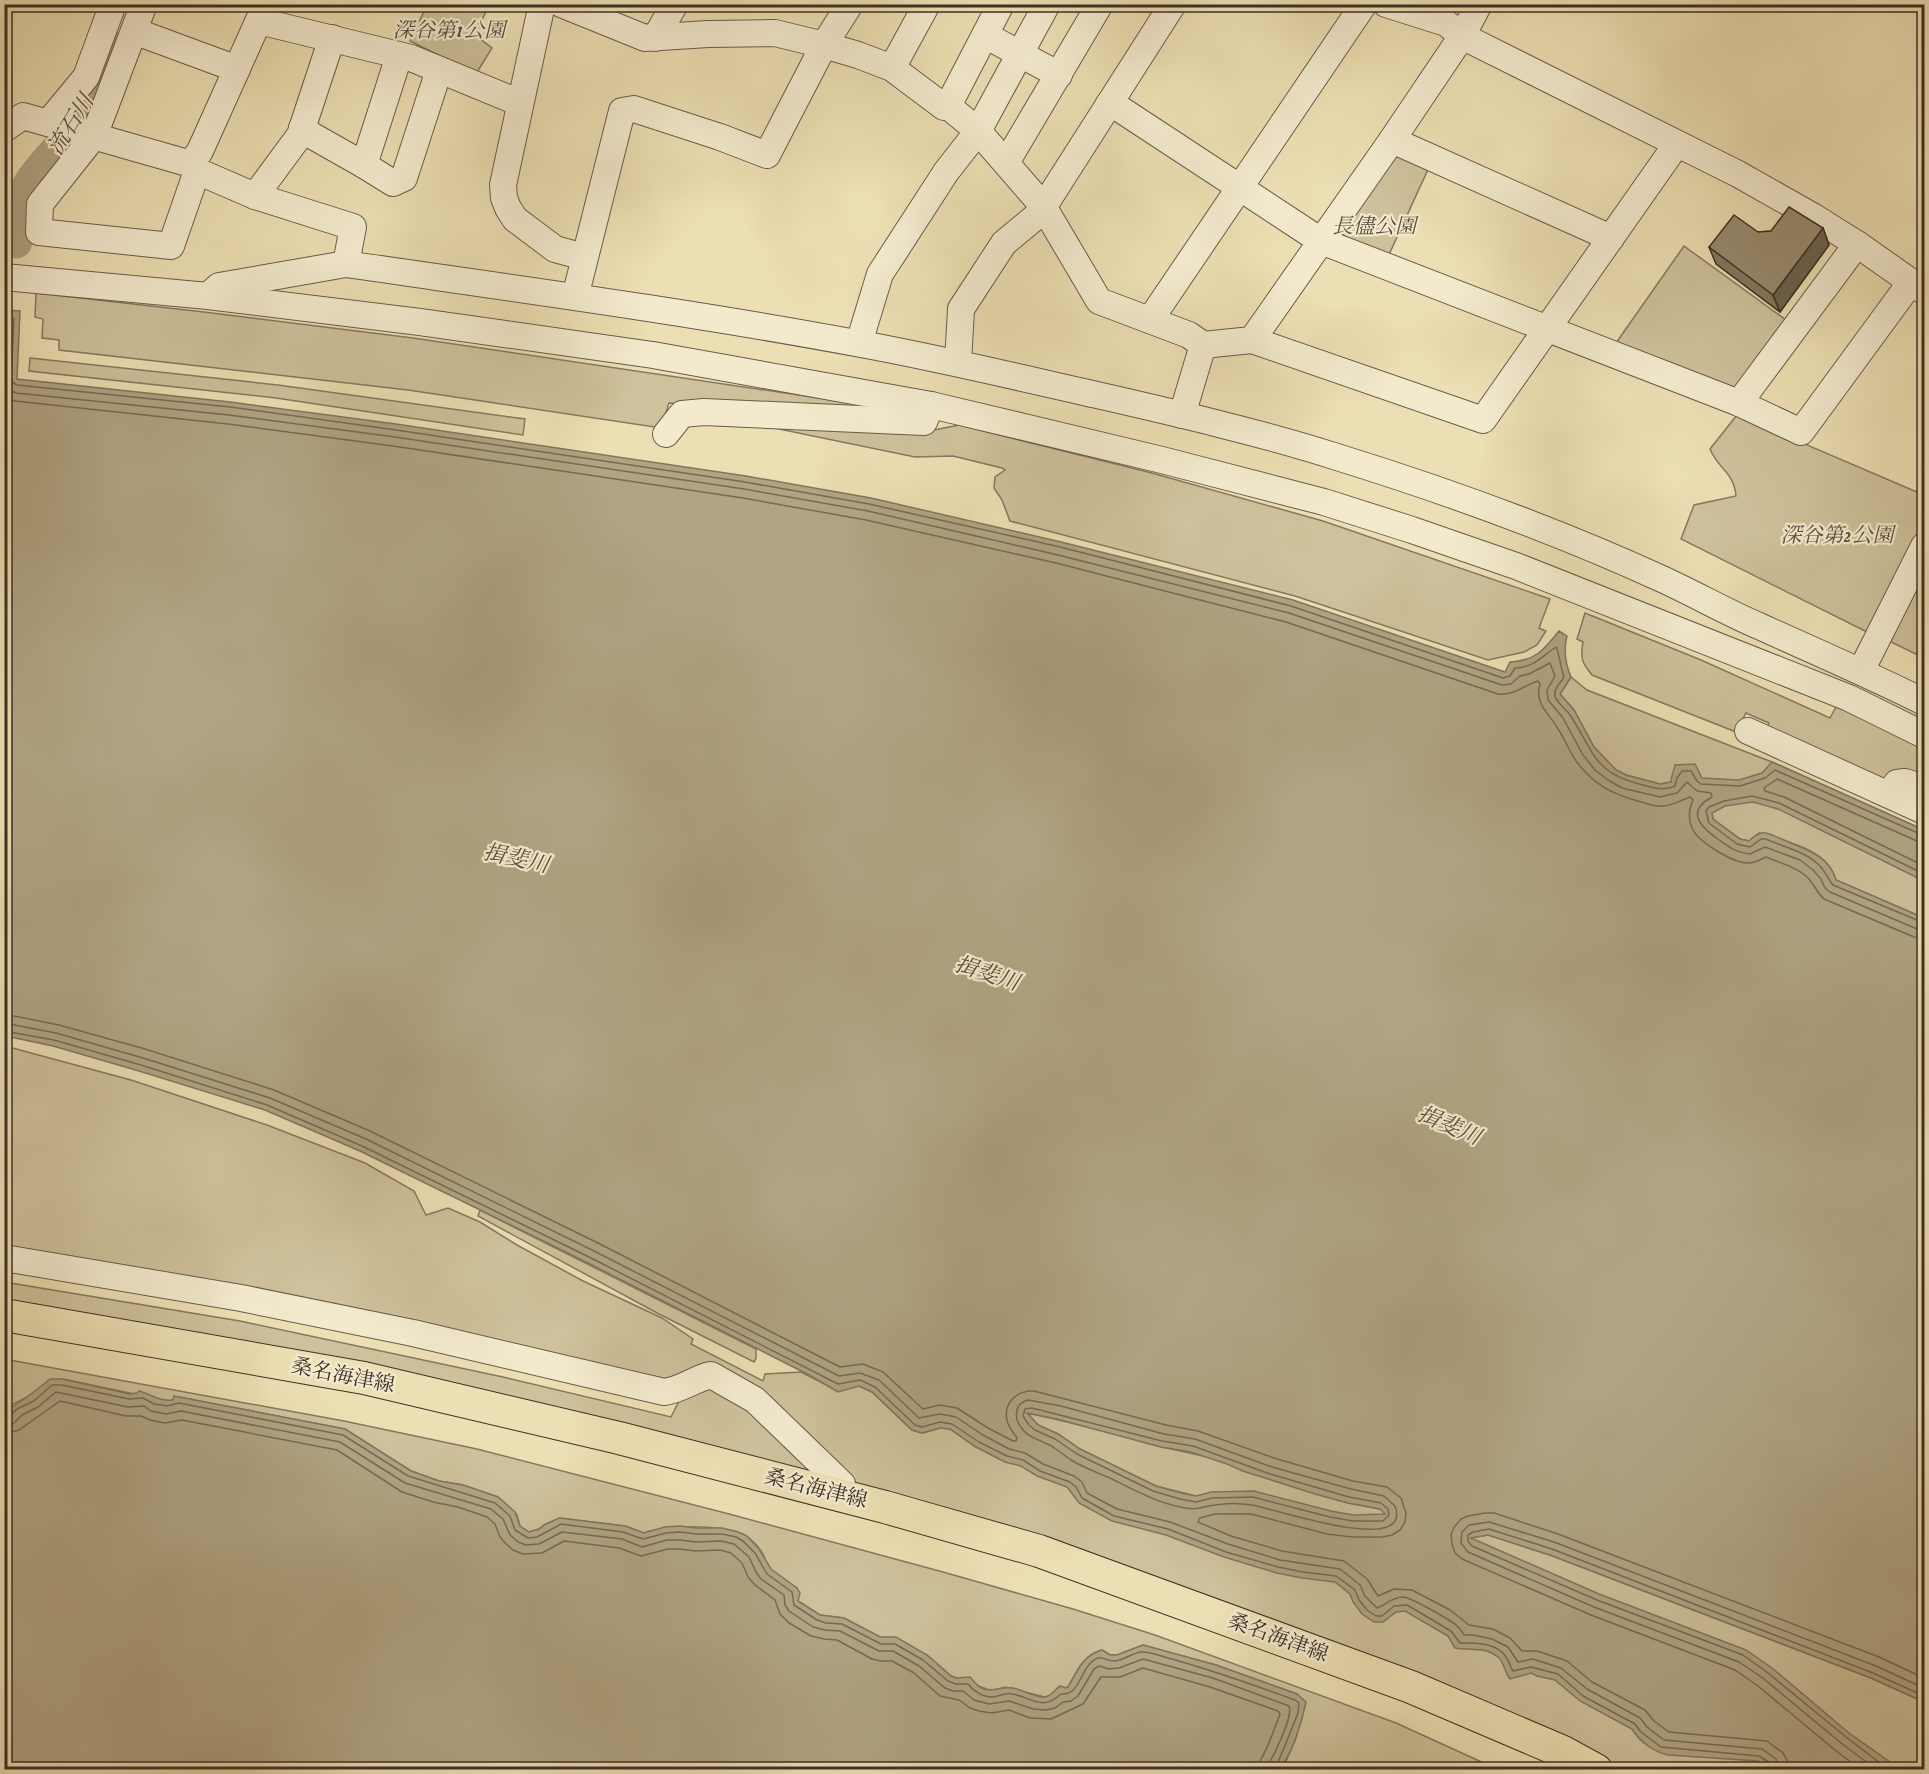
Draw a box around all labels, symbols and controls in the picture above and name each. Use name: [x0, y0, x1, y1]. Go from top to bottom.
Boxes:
park label: 深谷第1公園: [393, 18, 508, 44]
water label: 流石川: [42, 88, 101, 160]
park label: 長儘公園: [1332, 214, 1419, 240]
park label: 深谷第2公園: [1781, 523, 1896, 549]
water label: 揖斐川: [481, 839, 553, 879]
water label: 揖斐川: [951, 951, 1024, 998]
water label: 揖斐川: [1413, 1101, 1486, 1152]
street label: 桑名海津線: [289, 1353, 397, 1399]
street label: 桑名海津線: [762, 1464, 870, 1514]
street label: 桑名海津線: [1224, 1608, 1332, 1668]

